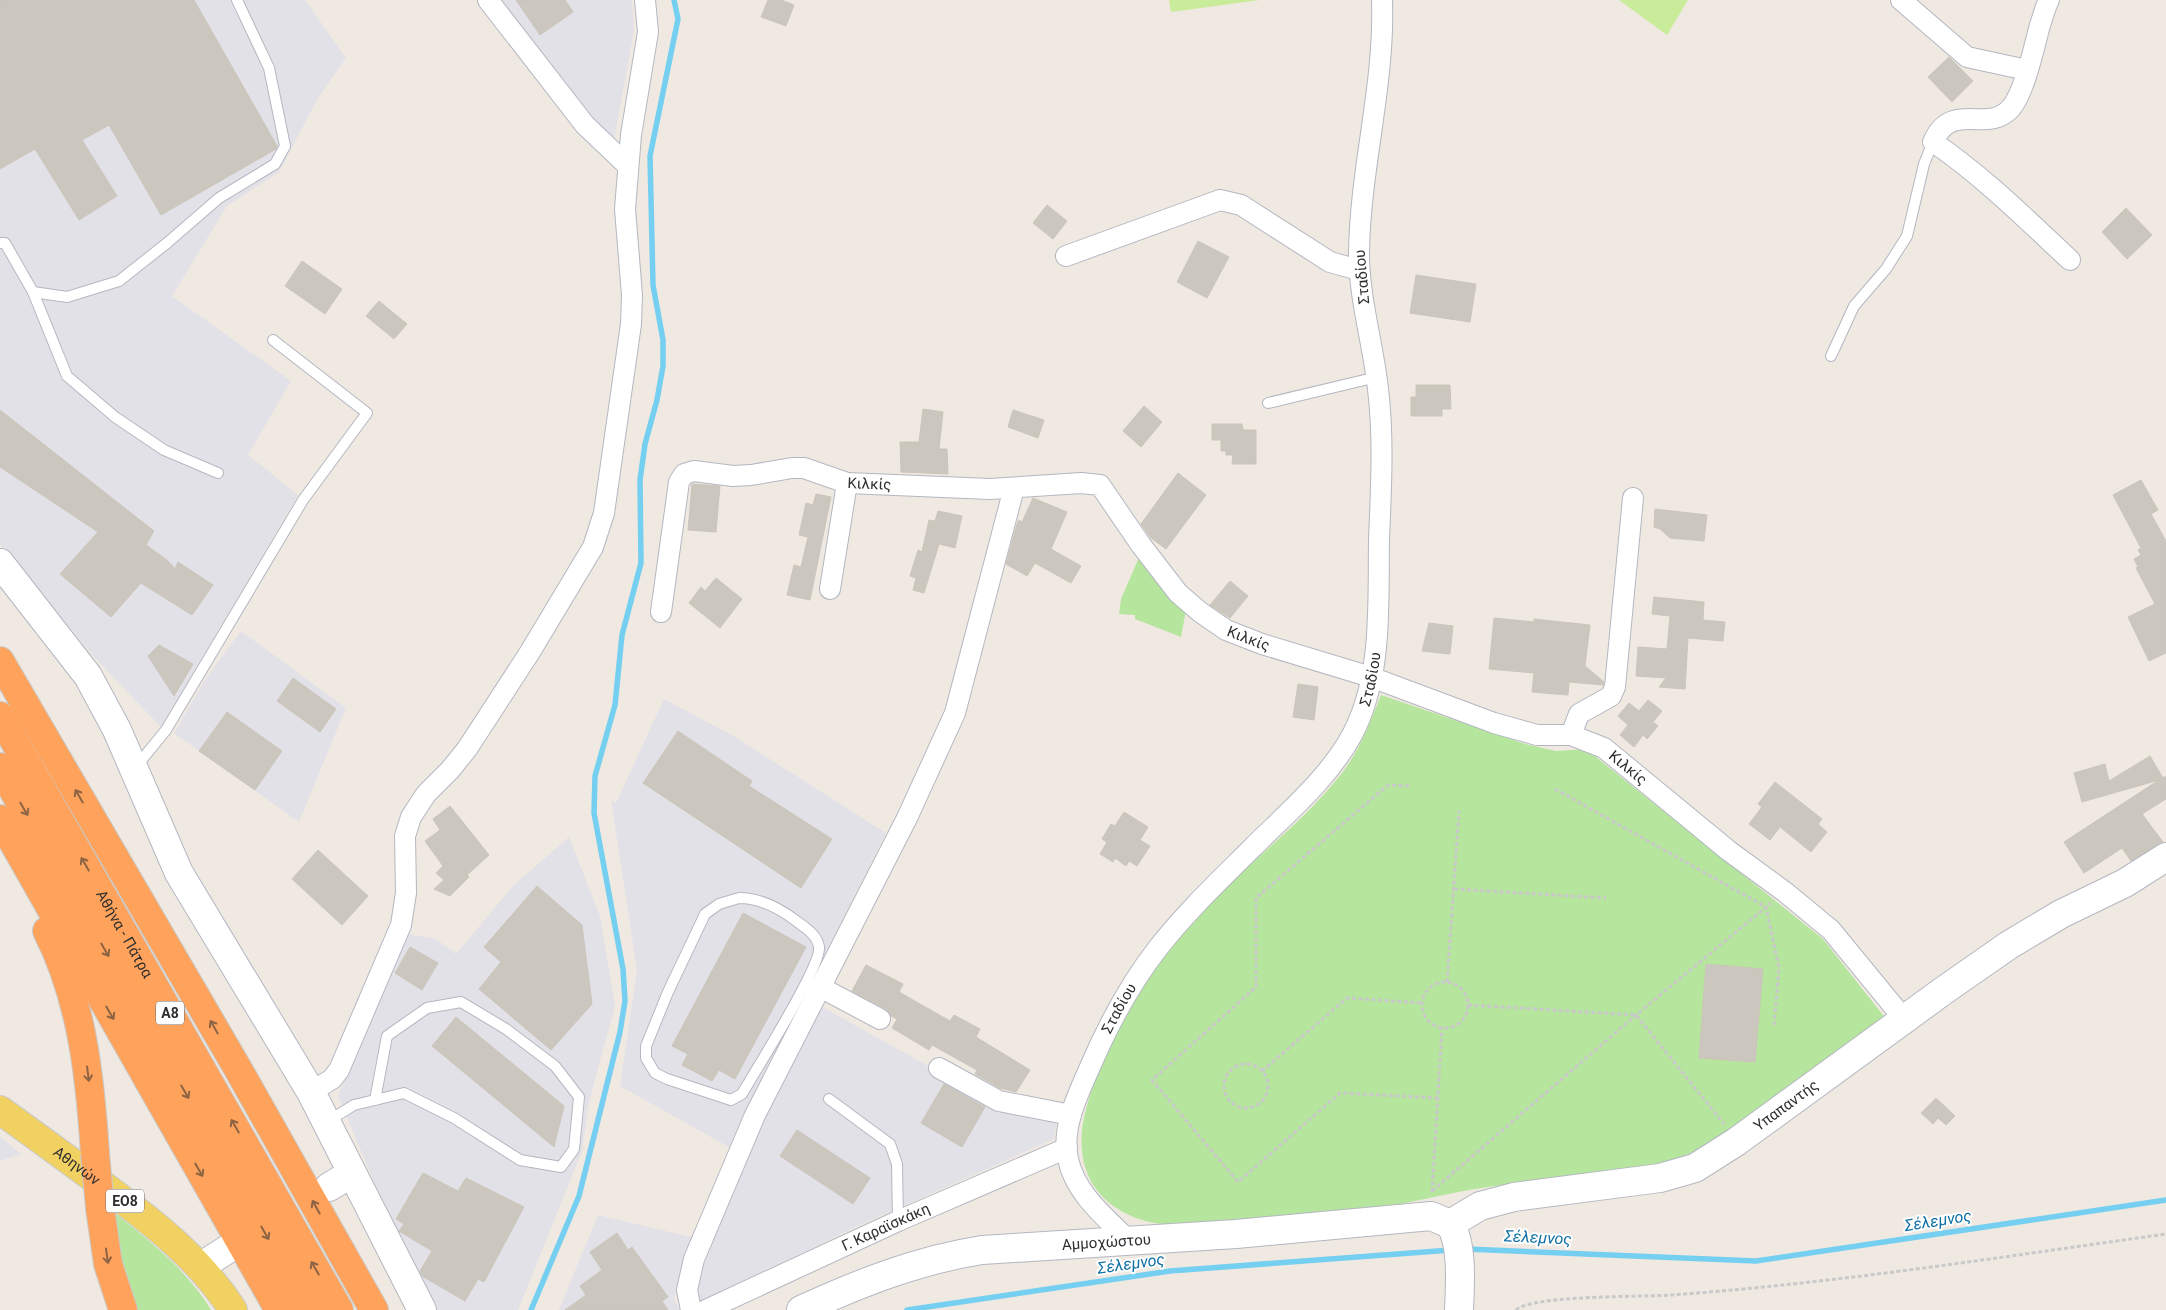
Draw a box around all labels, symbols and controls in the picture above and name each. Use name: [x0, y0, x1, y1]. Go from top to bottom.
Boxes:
street label: Σταδίου: [1351, 249, 1373, 305]
street label: Κιλκίς: [847, 474, 892, 494]
street label: Κιλκίς: [1225, 622, 1272, 655]
street label: Σταδίου: [1356, 651, 1384, 708]
street label: Κιλκίς: [1605, 747, 1651, 789]
one-way arrow: [74, 789, 83, 804]
one-way arrow: [19, 802, 29, 817]
one-way arrow: [79, 857, 89, 871]
street label: Αθήνα - Πάτρα: [92, 887, 157, 982]
one-way arrow: [100, 943, 110, 957]
street label: Σταδίου: [1098, 980, 1140, 1037]
road number: Α8: [156, 1001, 184, 1024]
one-way arrow: [106, 1006, 116, 1020]
one-way arrow: [208, 1020, 218, 1035]
one-way arrow: [83, 1066, 93, 1082]
street label: Υπαπαντής: [1750, 1076, 1822, 1135]
one-way arrow: [180, 1084, 190, 1099]
one-way arrow: [229, 1120, 239, 1134]
street label: Αθηνών: [50, 1143, 104, 1189]
one-way arrow: [195, 1162, 205, 1177]
road number: ΕΟ8: [106, 1190, 144, 1212]
one-way arrow: [311, 1199, 321, 1214]
street label: Γ. Καραϊσκάκη: [839, 1199, 933, 1255]
water label: Σέλεμνος: [1902, 1206, 1973, 1235]
one-way arrow: [261, 1225, 271, 1240]
water label: Σέλεμνος: [1503, 1226, 1572, 1249]
street label: Αμμοχώστου: [1061, 1230, 1151, 1254]
one-way arrow: [102, 1248, 112, 1264]
water label: Σέλεμνος: [1095, 1249, 1166, 1278]
one-way arrow: [310, 1260, 320, 1275]

